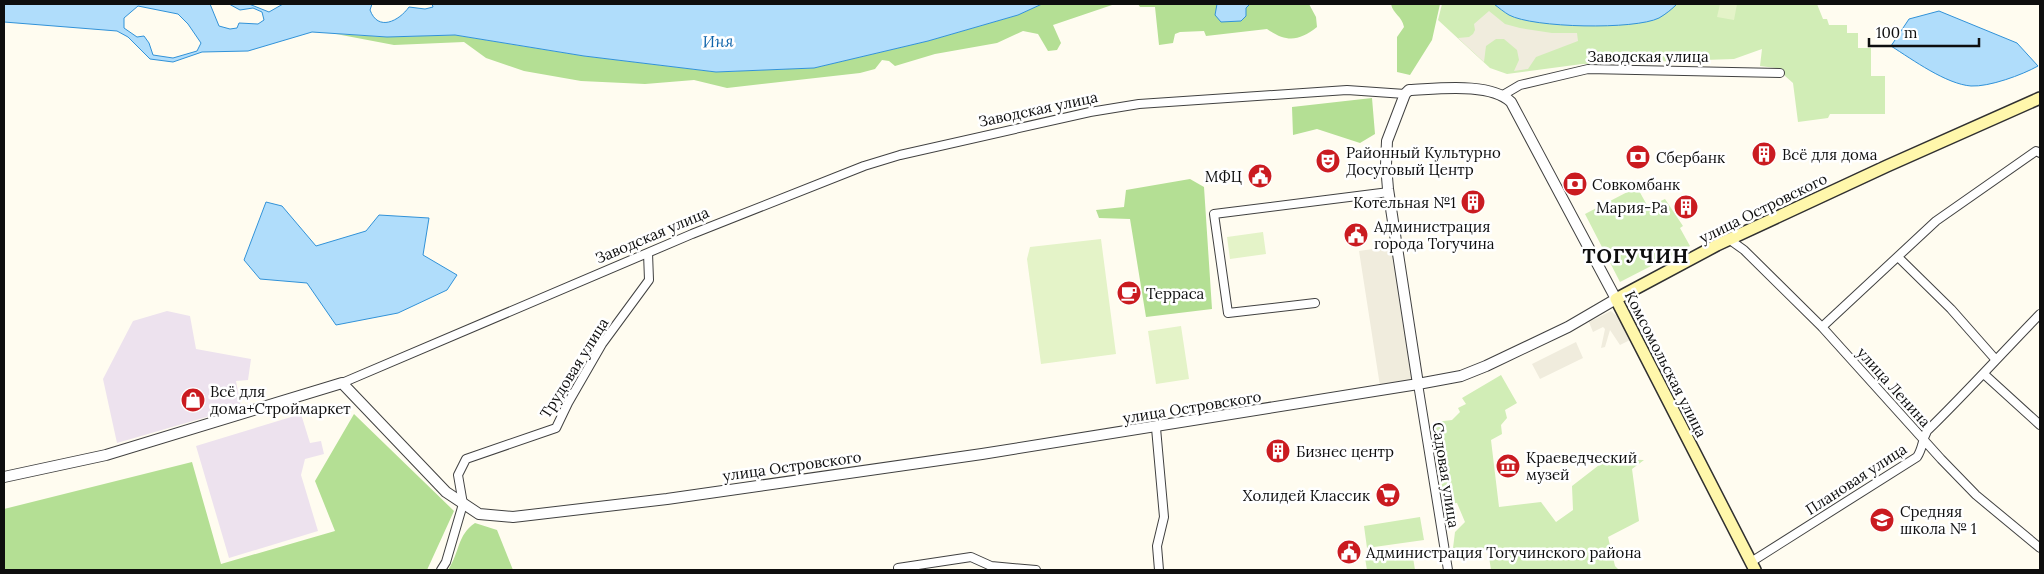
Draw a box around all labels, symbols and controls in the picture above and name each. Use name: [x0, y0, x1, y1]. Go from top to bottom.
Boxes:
scale bar: [1869, 15, 1979, 47]
text: 100 m: [1876, 23, 1917, 42]
water label: Иня: [702, 30, 734, 52]
street label: Заводская улица: [1587, 47, 1709, 66]
street label: Заводская улица: [977, 87, 1100, 131]
building icon: Всё для дома: [1751, 141, 1777, 167]
place label: Районный Культурно Досуговый Центр: [1346, 143, 1501, 179]
bank icon: Сбербанк: [1625, 144, 1651, 170]
place label: Всё для дома: [1782, 145, 1878, 164]
theatre icon: Районный Культурно Досуговый Центр: [1315, 148, 1341, 174]
place label: Сбербанк: [1656, 148, 1725, 167]
public building icon: МФЦ: [1247, 163, 1273, 189]
place label: МФЦ: [1205, 167, 1242, 186]
street label: улица Островского: [1696, 169, 1830, 247]
bank icon: Совкомбанк: [1562, 171, 1588, 197]
place label: Совкомбанк: [1592, 175, 1680, 194]
building icon: Котельная №1: [1460, 189, 1486, 215]
place label: Котельная №1: [1353, 193, 1456, 212]
building icon: Мария-Ра: [1673, 194, 1699, 220]
place label: Мария-Ра: [1596, 198, 1668, 217]
street label: Заводская улица: [592, 202, 712, 267]
place label: Администрация города Тогучина: [1373, 217, 1495, 253]
public building icon: Администрация города Тогучина: [1343, 222, 1369, 248]
district label: ТОГУЧИН: [1583, 243, 1689, 268]
cafe icon: Терраса: [1116, 280, 1142, 306]
place label: Терраса: [1146, 284, 1205, 303]
street label: Комсомольская улица: [1621, 288, 1711, 441]
street label: Трудовая улица: [536, 314, 613, 422]
street label: улица Ленина: [1853, 343, 1935, 431]
place label: Всё для дома+Строймаркет: [210, 382, 351, 418]
shop icon: Всё для дома+Строймаркет: [180, 387, 206, 413]
street label: улица Островского: [1121, 387, 1263, 427]
street label: Садовая улица: [1428, 421, 1464, 529]
building icon: Бизнес центр: [1265, 438, 1291, 464]
street label: Плановая улица: [1802, 439, 1910, 519]
place label: Бизнес центр: [1296, 442, 1394, 461]
street label: улица Островского: [721, 447, 863, 485]
place label: Краеведческий музей: [1526, 448, 1637, 484]
museum icon: Краеведческий музей: [1495, 453, 1521, 479]
supermarket icon: Холидей Классик: [1375, 482, 1401, 508]
place label: Холидей Классик: [1243, 486, 1370, 505]
place label: Средняя школа № 1: [1900, 502, 1977, 538]
school or university icon: Средняя школа № 1: [1869, 507, 1895, 533]
public building icon: Администрация Тогучинского района: [1336, 539, 1362, 565]
place label: Администрация Тогучинского района: [1365, 543, 1642, 562]

